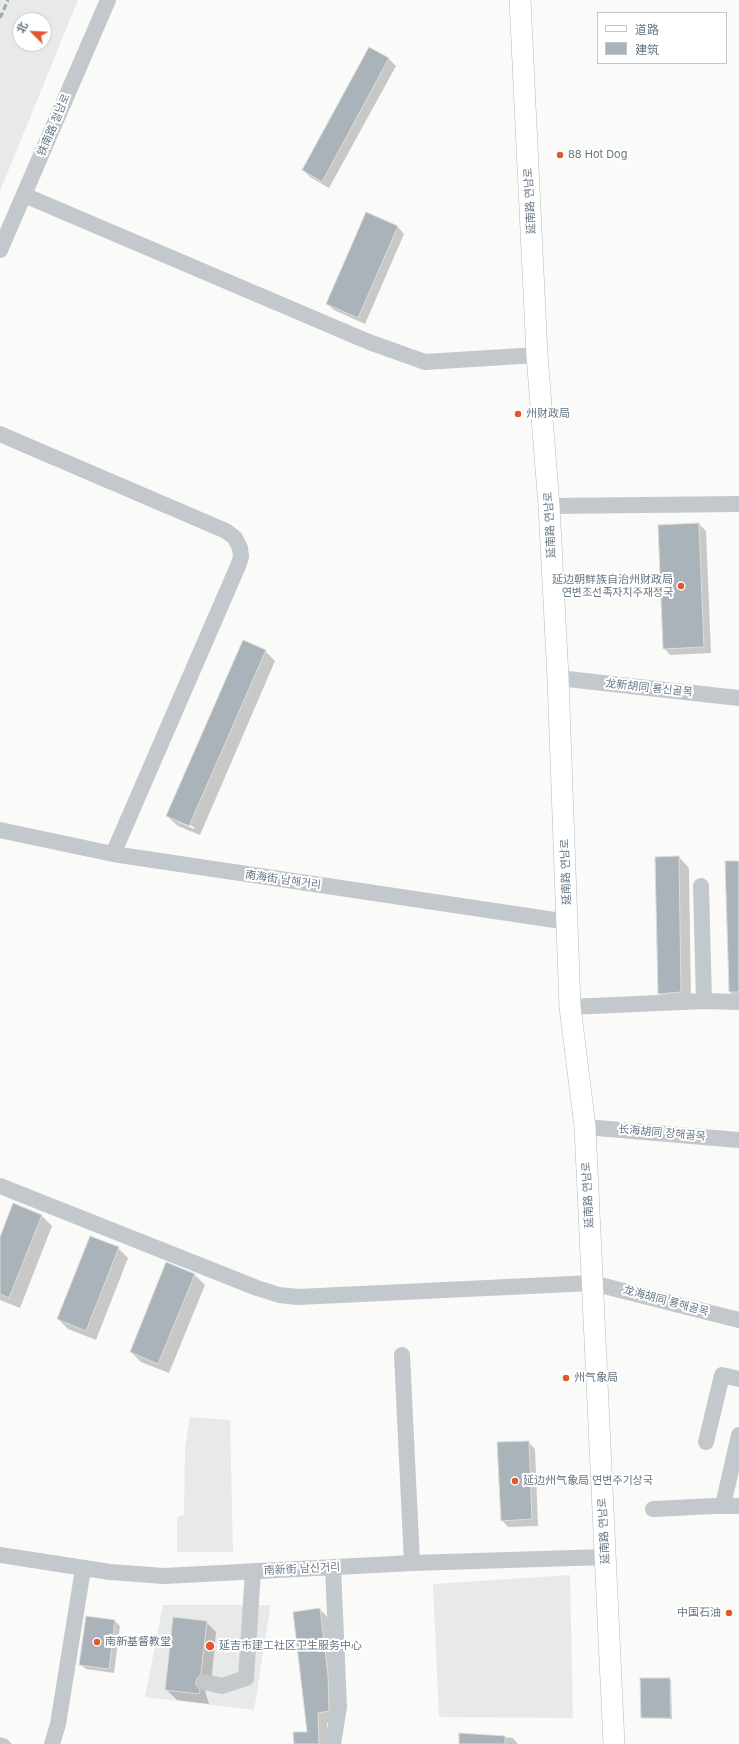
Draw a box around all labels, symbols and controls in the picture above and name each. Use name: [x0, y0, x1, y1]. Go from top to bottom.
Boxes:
north arrow: [12, 12, 52, 52]
legend: [597, 12, 727, 64]
text: 北: [13, 20, 31, 35]
text: 道路: [635, 22, 659, 37]
text: 建筑: [635, 42, 659, 57]
street label: 铁南路 철남로: [35, 92, 73, 158]
place label: 88 Hot Dog: [568, 148, 627, 162]
marker: 88 Hot Dog: [555, 150, 565, 160]
street label: 延南路 연남로: [522, 167, 538, 235]
place label: 州财政局: [526, 407, 570, 421]
marker: 州财政局: [513, 409, 523, 419]
street label: 延南路 연남로: [542, 491, 558, 559]
place label: 延边朝鲜族自治州财政局 연변조선족자치주재정국: [552, 573, 673, 599]
marker: 延边朝鲜族自治州财政局 연변조선족자치주재정국: [676, 581, 686, 591]
street label: 龙新胡同 룡신골목: [605, 677, 693, 699]
street label: 延南路 연남로: [558, 839, 574, 905]
street label: 南海街 남해거리: [244, 868, 322, 892]
street label: 长海胡同 장해골목: [618, 1123, 706, 1143]
street label: 延南路 연남로: [580, 1161, 596, 1229]
street label: 龙海胡同 룡해골목: [622, 1283, 710, 1319]
place label: 州气象局: [574, 1371, 618, 1385]
marker: 州气象局: [561, 1373, 571, 1383]
place label: 延边州气象局 연변주기상국: [523, 1474, 653, 1488]
marker: 延边州气象局 연변주기상국: [510, 1476, 520, 1486]
street label: 延南路 연남로: [596, 1497, 612, 1565]
street label: 南新街 남신거리: [263, 1560, 341, 1578]
place label: 中国石油: [677, 1606, 721, 1620]
marker: 中国石油: [724, 1608, 734, 1618]
place label: 南新基督教堂: [105, 1635, 171, 1649]
marker: 南新基督教堂: [92, 1637, 102, 1647]
place label: 延吉市建工社区卫生服务中心: [219, 1639, 362, 1653]
marker: 延吉市建工社区卫生服务中心: [204, 1640, 216, 1652]

